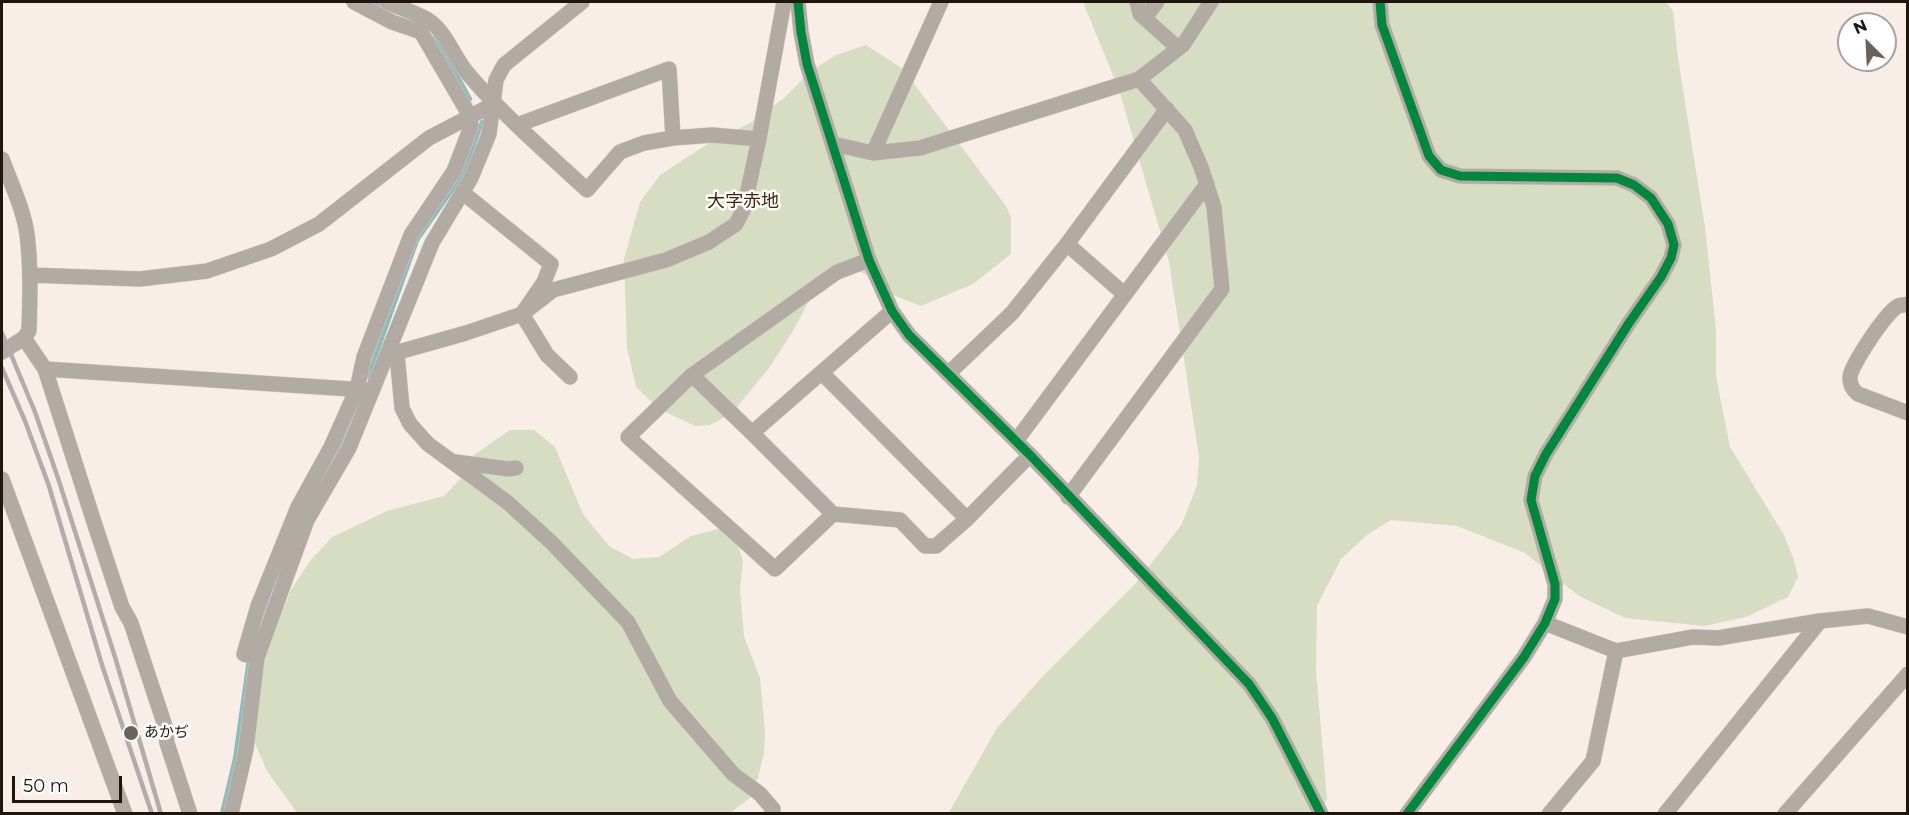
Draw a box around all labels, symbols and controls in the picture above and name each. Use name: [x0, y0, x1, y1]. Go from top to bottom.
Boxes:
north arrow: [1837, 12, 1897, 72]
text: N: [1851, 16, 1870, 38]
district label: 大字赤地: [707, 191, 779, 213]
marker: あかぢ: [122, 724, 140, 742]
place label: あかぢ: [144, 724, 189, 742]
scale bar: [15, 764, 124, 802]
text: 50 m: [23, 775, 69, 797]

